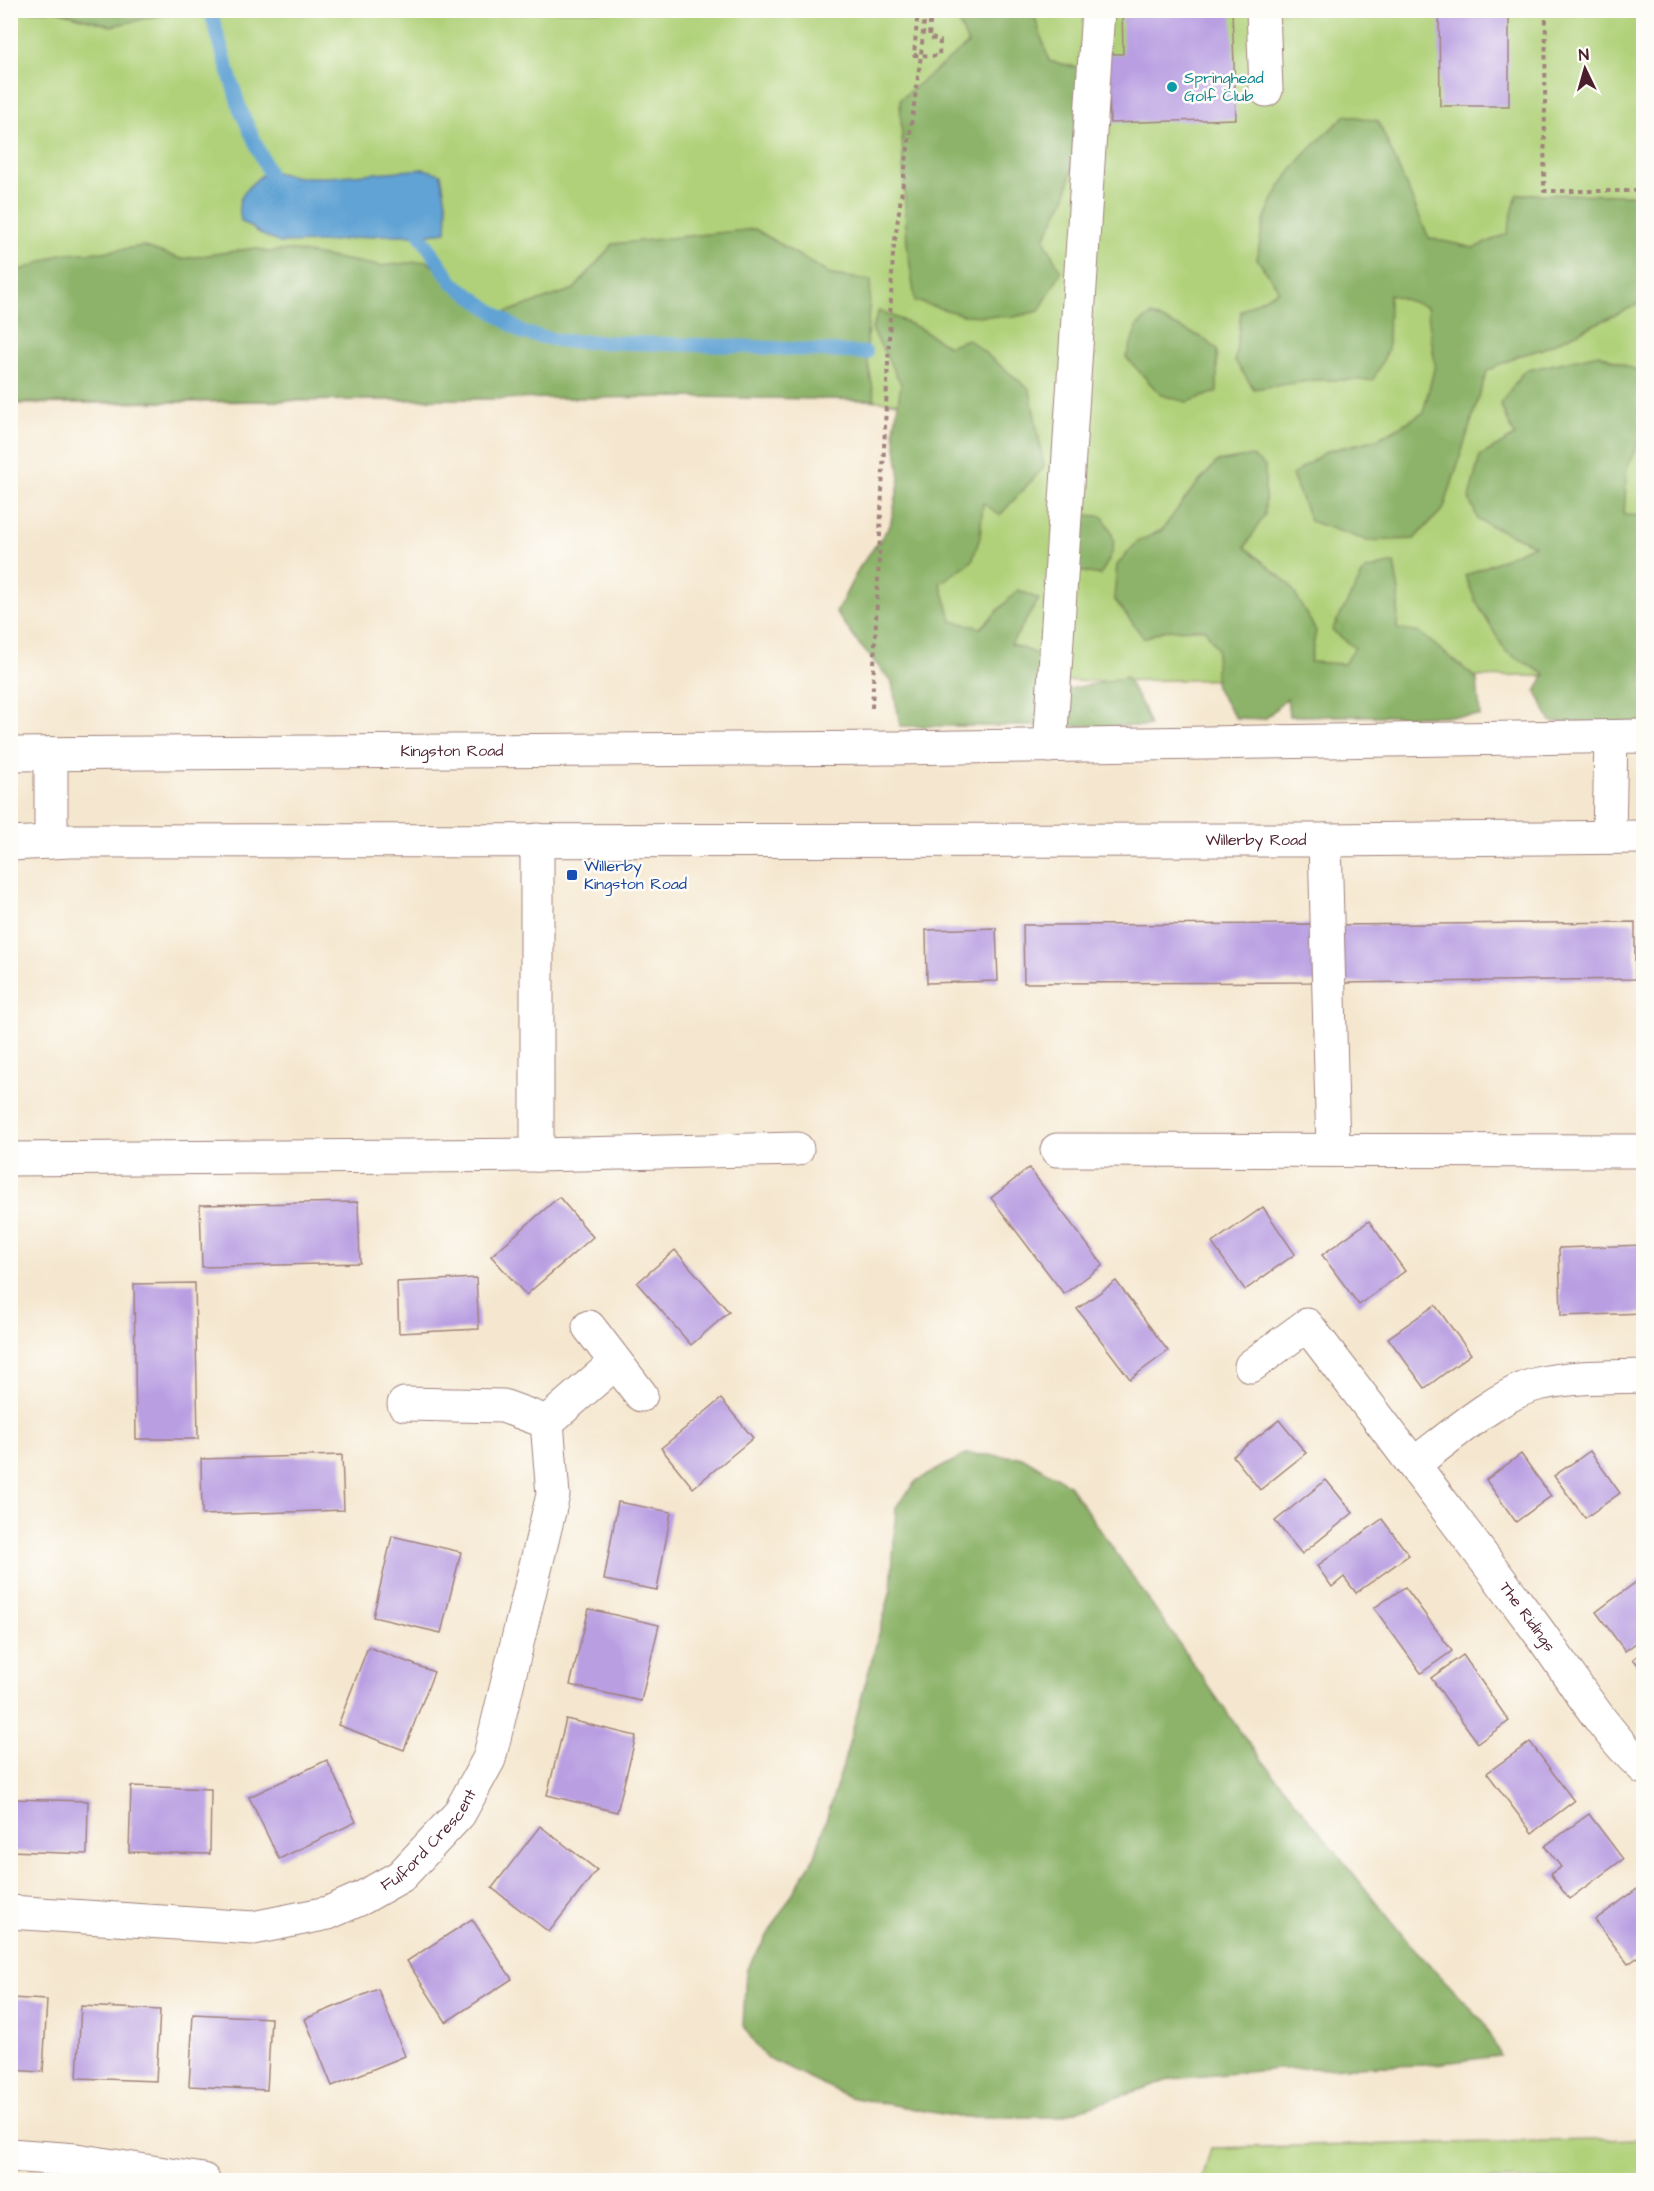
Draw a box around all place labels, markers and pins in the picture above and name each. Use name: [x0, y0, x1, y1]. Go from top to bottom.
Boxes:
place label: Springhead Golf Club: [1184, 67, 1264, 107]
marker: Springhead Golf Club: [1165, 80, 1179, 94]
place label: Willerby Kingston Road: [584, 855, 687, 896]
marker: Willerby Kingston Road: [565, 868, 579, 882]

